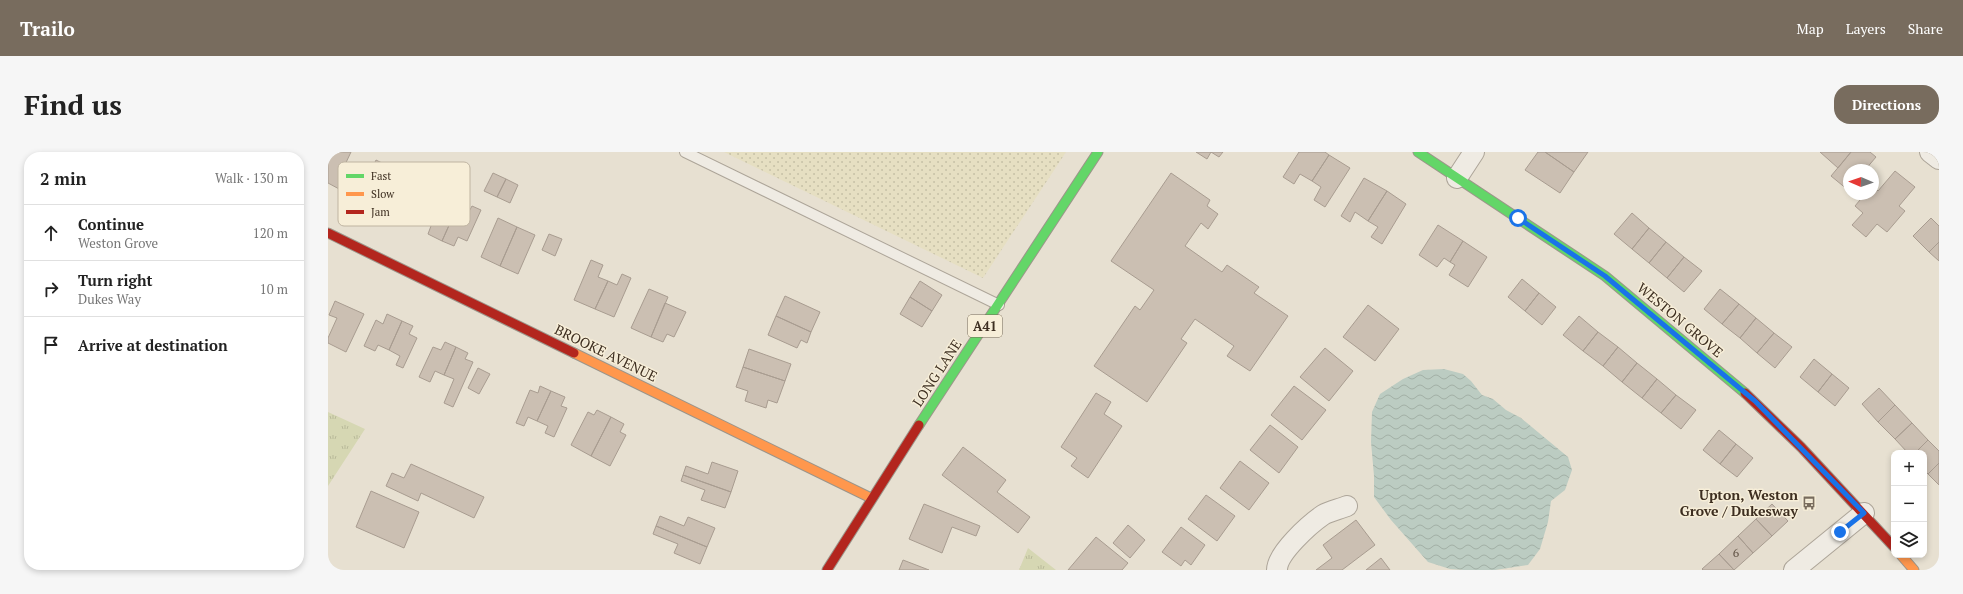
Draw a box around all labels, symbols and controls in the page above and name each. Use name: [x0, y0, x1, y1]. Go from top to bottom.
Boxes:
text: Trailo: [20, 16, 75, 41]
text: Map: [1797, 19, 1824, 38]
text: Layers: [1846, 19, 1886, 38]
text: Share: [1908, 19, 1943, 38]
button: Directions: [1834, 85, 1939, 124]
text: Find us: [24, 86, 122, 123]
legend: [338, 162, 470, 226]
north arrow: [1843, 164, 1879, 200]
text: 2 min: [40, 167, 87, 190]
text: Walk · 130 m: [215, 169, 288, 187]
text: Fast: [371, 169, 391, 183]
text: Slow: [371, 187, 395, 201]
text: Jam: [371, 205, 390, 219]
route start: [1509, 209, 1527, 227]
text: Continue: [78, 214, 144, 234]
icon: ahead: [40, 222, 62, 244]
text: 120 m: [253, 224, 288, 242]
text: Weston Grove: [78, 234, 158, 252]
text: Turn right: [78, 270, 153, 290]
icon: right: [40, 278, 62, 300]
street label: WESTON GROVE: [1633, 278, 1727, 361]
text: 10 m: [260, 280, 288, 298]
text: Dukes Way: [78, 290, 141, 308]
road number: A41: [968, 315, 1002, 337]
street label: BROOKE AVENUE: [552, 320, 661, 386]
icon: arrive: [40, 334, 62, 356]
text: Arrive at destination: [78, 335, 228, 355]
street label: LONG LANE: [908, 335, 965, 410]
map controls: [1891, 450, 1927, 558]
button: +: [1891, 450, 1927, 486]
place label: Upton, Weston Grove / Dukesway: [1680, 485, 1799, 520]
button: −: [1891, 486, 1927, 522]
bus stop icon: Upton, Weston Grove / Dukesway: [1801, 495, 1817, 511]
button: layers: [1891, 522, 1927, 558]
route end: [1831, 523, 1849, 541]
house number: 6: [1733, 545, 1740, 560]

